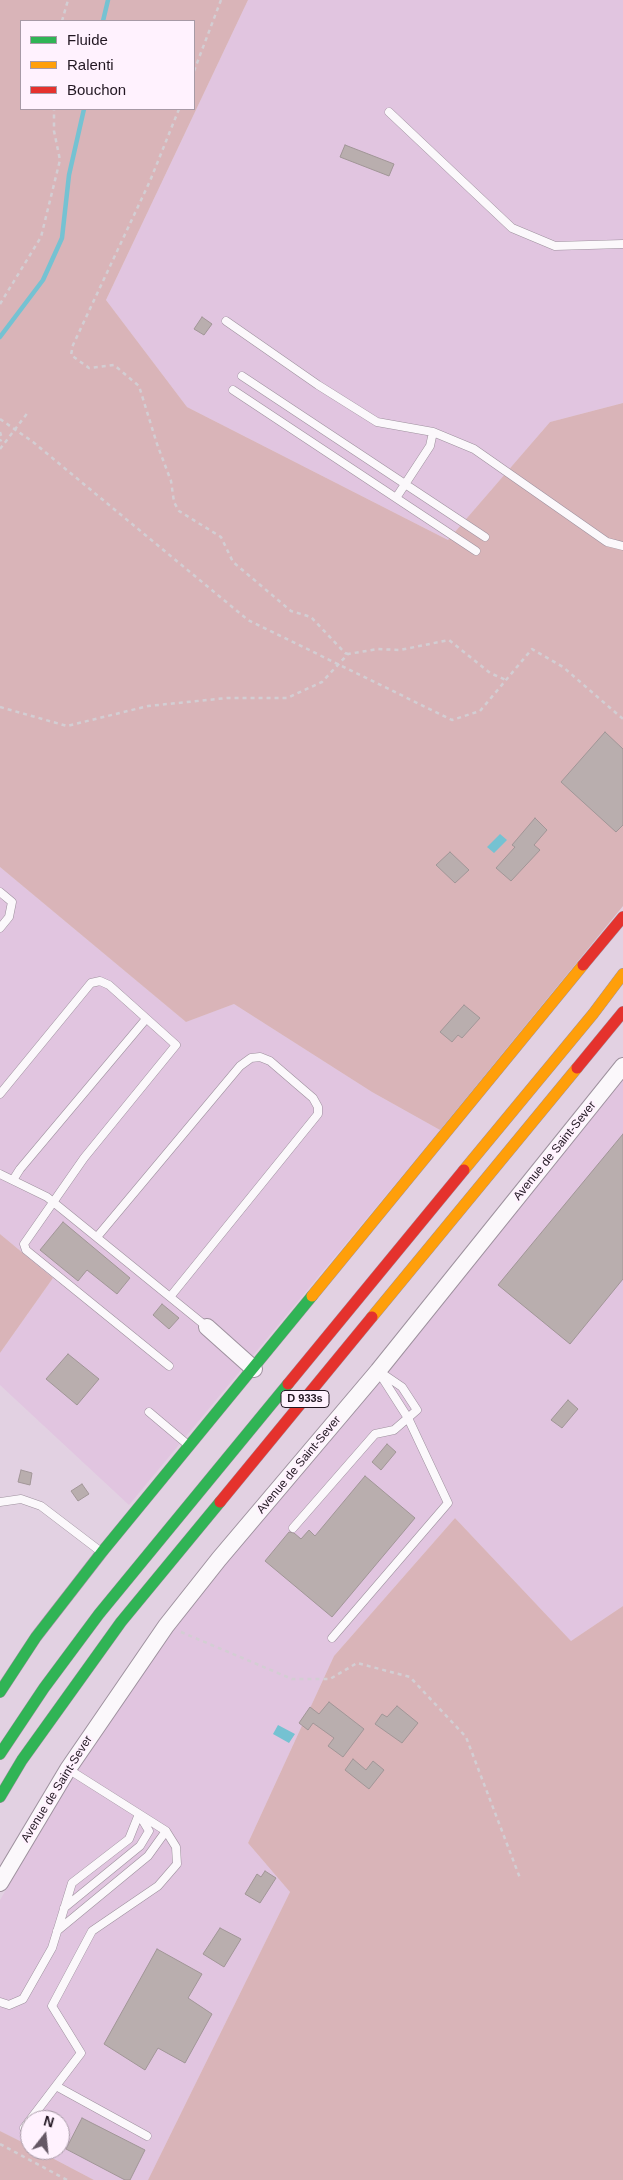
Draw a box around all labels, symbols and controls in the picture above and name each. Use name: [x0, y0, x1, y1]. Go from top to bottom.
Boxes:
legend: [20, 20, 195, 110]
text: Fluide: [67, 31, 108, 48]
text: Ralenti: [67, 56, 114, 73]
text: Bouchon: [67, 81, 126, 98]
street label: Avenue de Saint-Sever: [511, 1099, 599, 1203]
road number: D 933s: [281, 1390, 329, 1408]
street label: Avenue de Saint-Sever: [254, 1413, 344, 1517]
street label: Avenue de Saint-Sever: [18, 1733, 96, 1845]
north arrow: [20, 2110, 70, 2160]
text: N: [42, 2112, 56, 2131]

